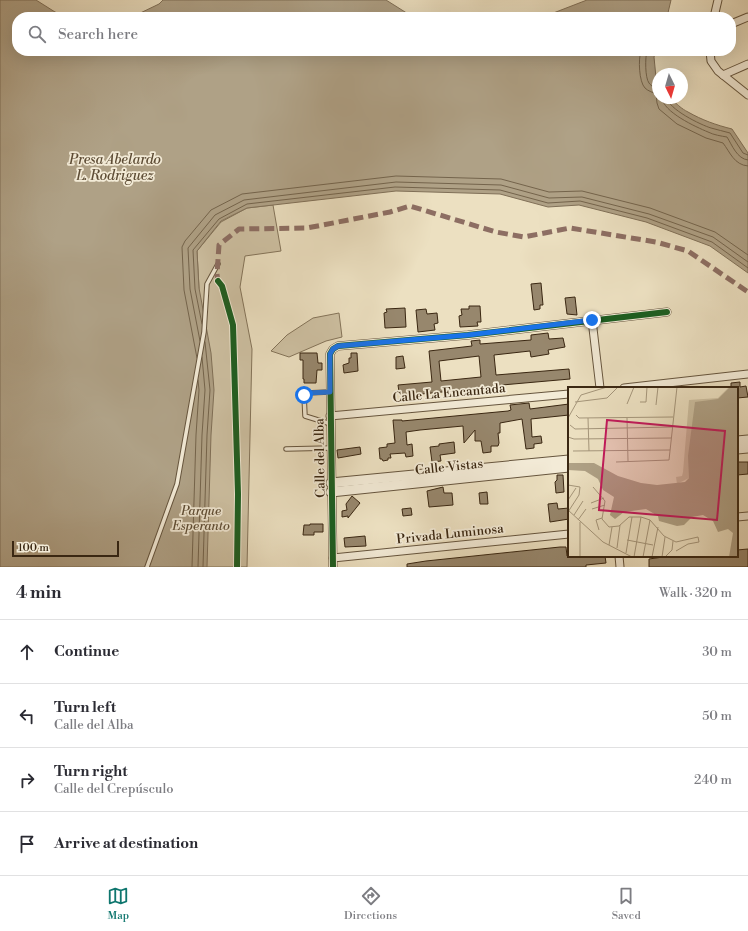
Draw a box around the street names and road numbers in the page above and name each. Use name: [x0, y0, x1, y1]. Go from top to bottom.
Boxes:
street label: Calle La Encantada: [392, 380, 507, 406]
street label: Calle del Alba: [311, 418, 329, 498]
street label: Calle Vistas: [414, 455, 484, 479]
street label: Privada Luminosa: [396, 520, 505, 548]

